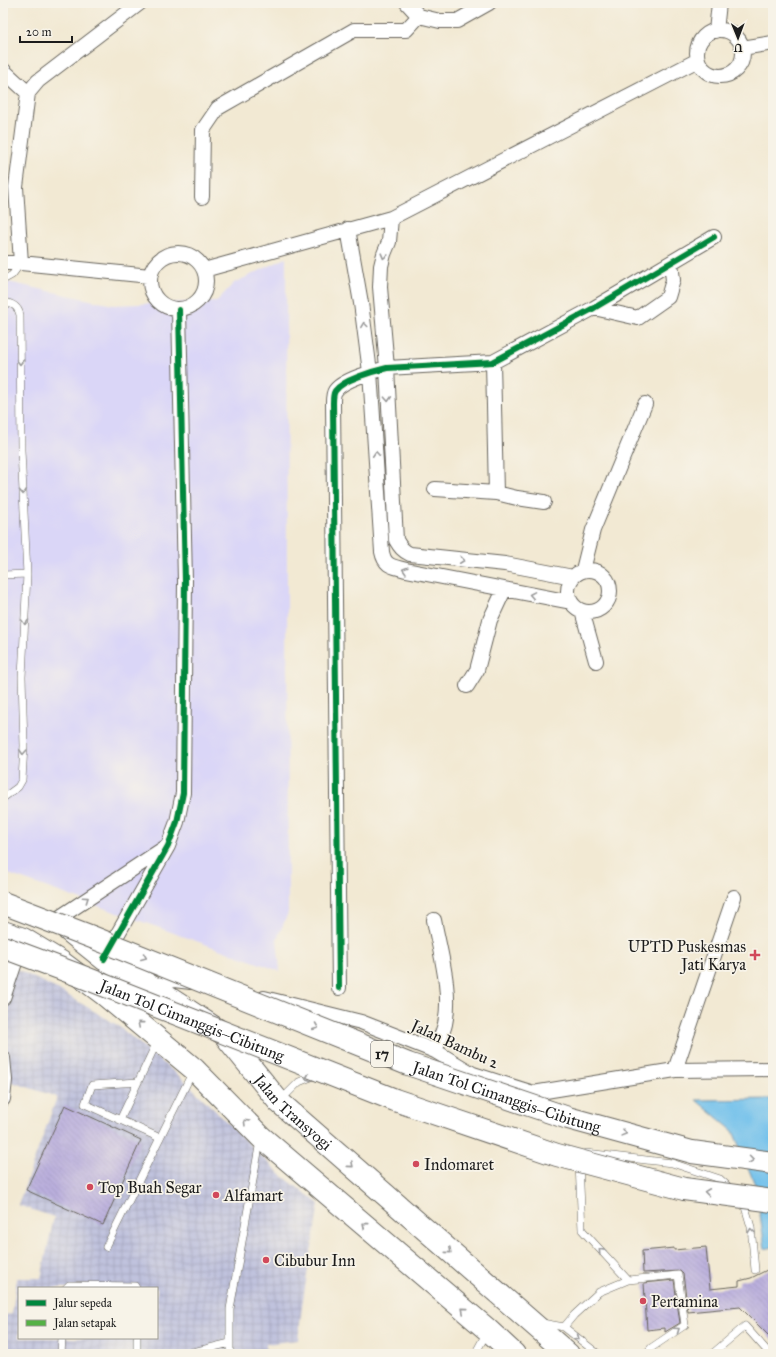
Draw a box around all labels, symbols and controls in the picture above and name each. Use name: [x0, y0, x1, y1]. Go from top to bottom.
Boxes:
scale bar: [20, 18, 72, 44]
north arrow: [718, 18, 758, 58]
text: 20 m: [26, 25, 52, 39]
text: U: [733, 41, 743, 54]
one-way arrow: [380, 252, 389, 259]
one-way arrow: [360, 322, 369, 328]
one-way arrow: [16, 359, 24, 365]
one-way arrow: [384, 396, 393, 402]
one-way arrow: [371, 451, 380, 457]
one-way arrow: [19, 489, 27, 495]
one-way arrow: [459, 555, 465, 564]
one-way arrow: [402, 566, 409, 575]
one-way arrow: [529, 592, 536, 600]
one-way arrow: [20, 619, 29, 625]
one-way arrow: [19, 749, 28, 755]
one-way arrow: [82, 896, 89, 904]
place label: UPTD Puskesmas Jati Karya: [628, 937, 746, 975]
marker: UPTD Puskesmas Jati Karya: [749, 949, 761, 961]
one-way arrow: [140, 953, 147, 961]
street label: Jalan Tol Cimanggis–Cibitung: [95, 974, 288, 1066]
street label: Jalan Bambu 2: [406, 1015, 502, 1073]
one-way arrow: [137, 1022, 145, 1029]
one-way arrow: [313, 1023, 320, 1031]
road number: 17: [371, 1041, 393, 1067]
street label: Jalan Tol Cimanggis–Cibitung: [408, 1056, 604, 1137]
street label: Jalan Transyogi: [249, 1068, 337, 1154]
one-way arrow: [304, 1073, 312, 1081]
one-way arrow: [243, 1119, 251, 1127]
one-way arrow: [621, 1128, 628, 1137]
place label: Indomaret: [424, 1155, 494, 1174]
one-way arrow: [748, 1155, 755, 1164]
marker: Indomaret: [411, 1159, 421, 1169]
one-way arrow: [347, 1161, 354, 1168]
place label: Top Buah Segar: [98, 1178, 202, 1198]
marker: Top Buah Segar: [85, 1182, 95, 1192]
place label: Alfamart: [223, 1186, 283, 1205]
one-way arrow: [704, 1188, 710, 1197]
marker: Alfamart: [211, 1190, 221, 1200]
one-way arrow: [362, 1223, 370, 1230]
one-way arrow: [747, 1228, 756, 1234]
one-way arrow: [444, 1246, 452, 1253]
one-way arrow: [599, 1248, 606, 1256]
place label: Cibubur Inn: [274, 1251, 356, 1270]
marker: Cibubur Inn: [261, 1255, 271, 1265]
legend: [18, 1287, 158, 1339]
place label: Pertamina: [651, 1292, 718, 1311]
text: Jalur sepeda: [52, 1296, 113, 1311]
marker: Pertamina: [638, 1296, 648, 1306]
one-way arrow: [461, 1307, 469, 1314]
text: Jalan setapak: [52, 1316, 117, 1331]
one-way arrow: [672, 1328, 679, 1335]
one-way arrow: [573, 1333, 580, 1340]

